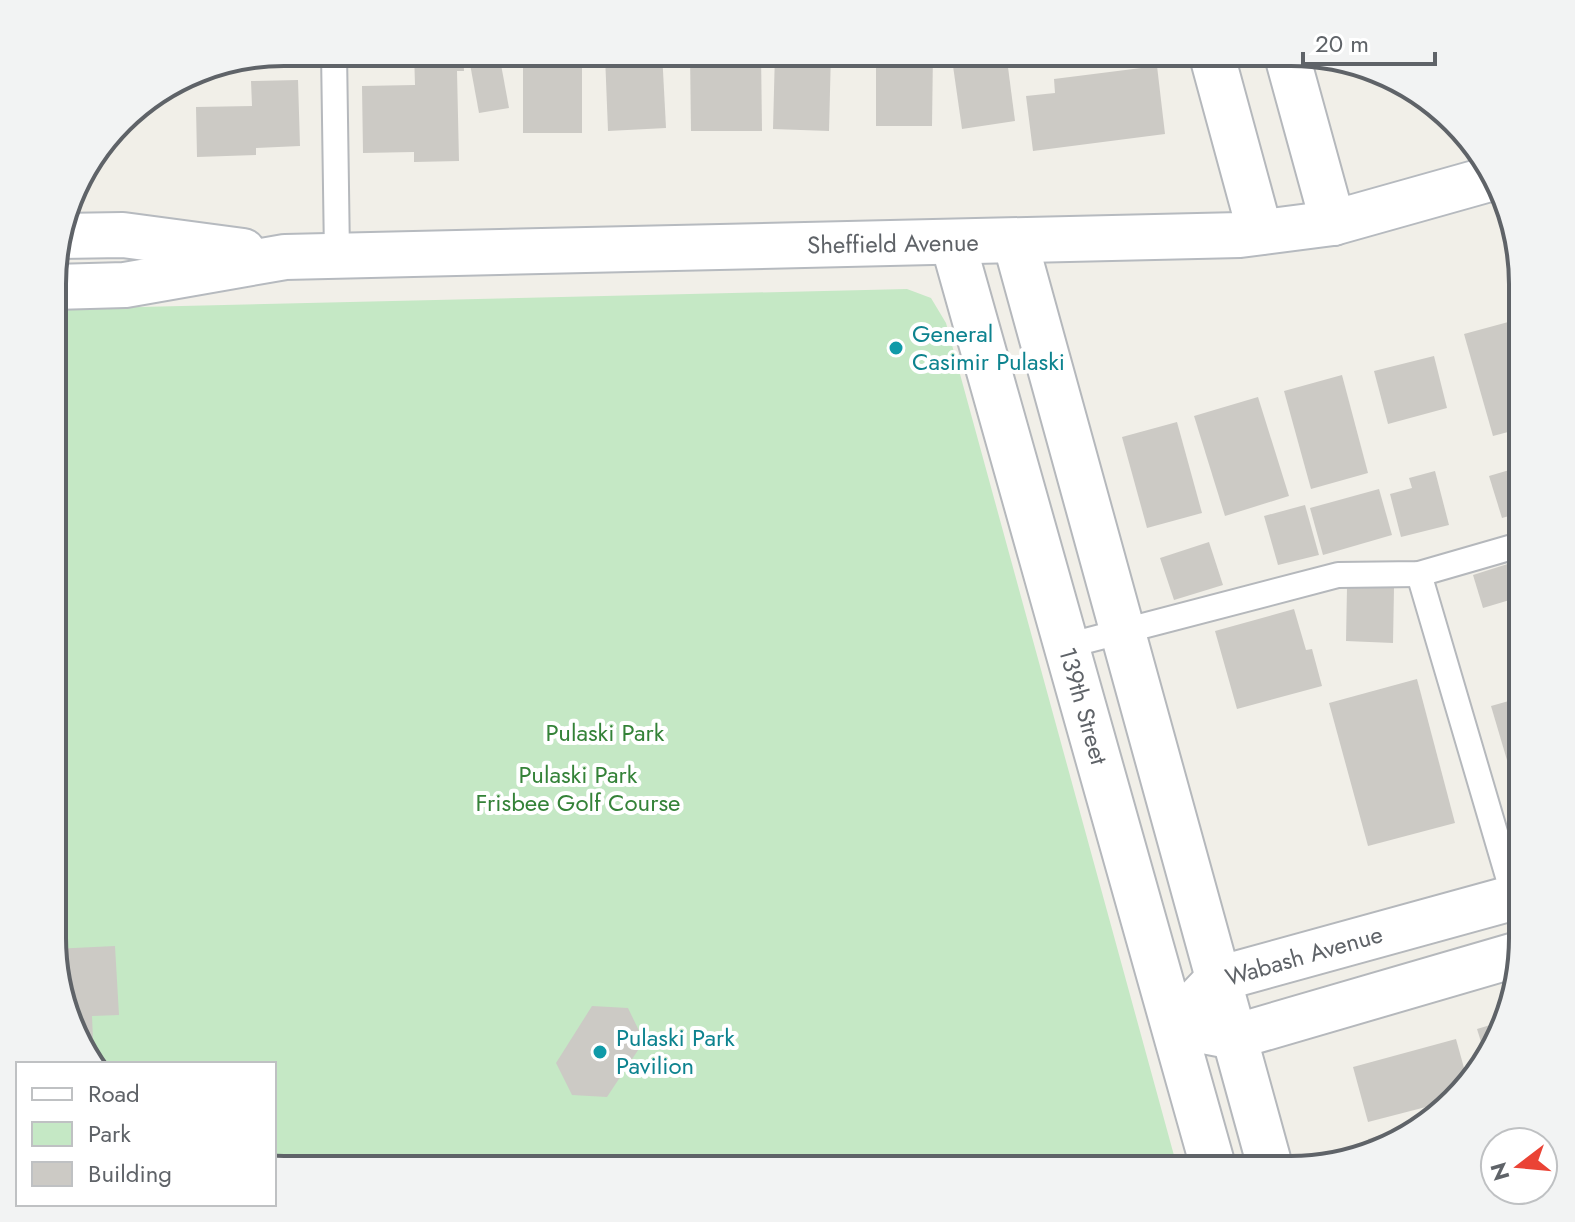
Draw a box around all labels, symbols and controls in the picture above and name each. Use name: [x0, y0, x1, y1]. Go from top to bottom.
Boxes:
scale bar: [1303, 16, 1435, 66]
text: 20 m: [1315, 26, 1369, 61]
street label: Sheffield Avenue: [807, 225, 979, 262]
place label: General Casimir Pulaski: [912, 316, 1065, 379]
marker: General Casimir Pulaski: [887, 339, 905, 357]
street label: 139th Street: [1050, 643, 1117, 769]
park label: Pulaski Park: [546, 715, 665, 750]
park label: Pulaski Park Frisbee Golf Course: [476, 757, 680, 820]
street label: Wabash Avenue: [1221, 916, 1387, 995]
place label: Pulaski Park Pavilion: [616, 1020, 735, 1083]
marker: Pulaski Park Pavilion: [591, 1043, 609, 1061]
legend: [16, 1062, 276, 1206]
text: Road: [88, 1076, 140, 1111]
text: Park: [88, 1116, 131, 1151]
north arrow: [1479, 1126, 1559, 1206]
text: Building: [88, 1156, 172, 1191]
text: N: [1482, 1159, 1518, 1184]

